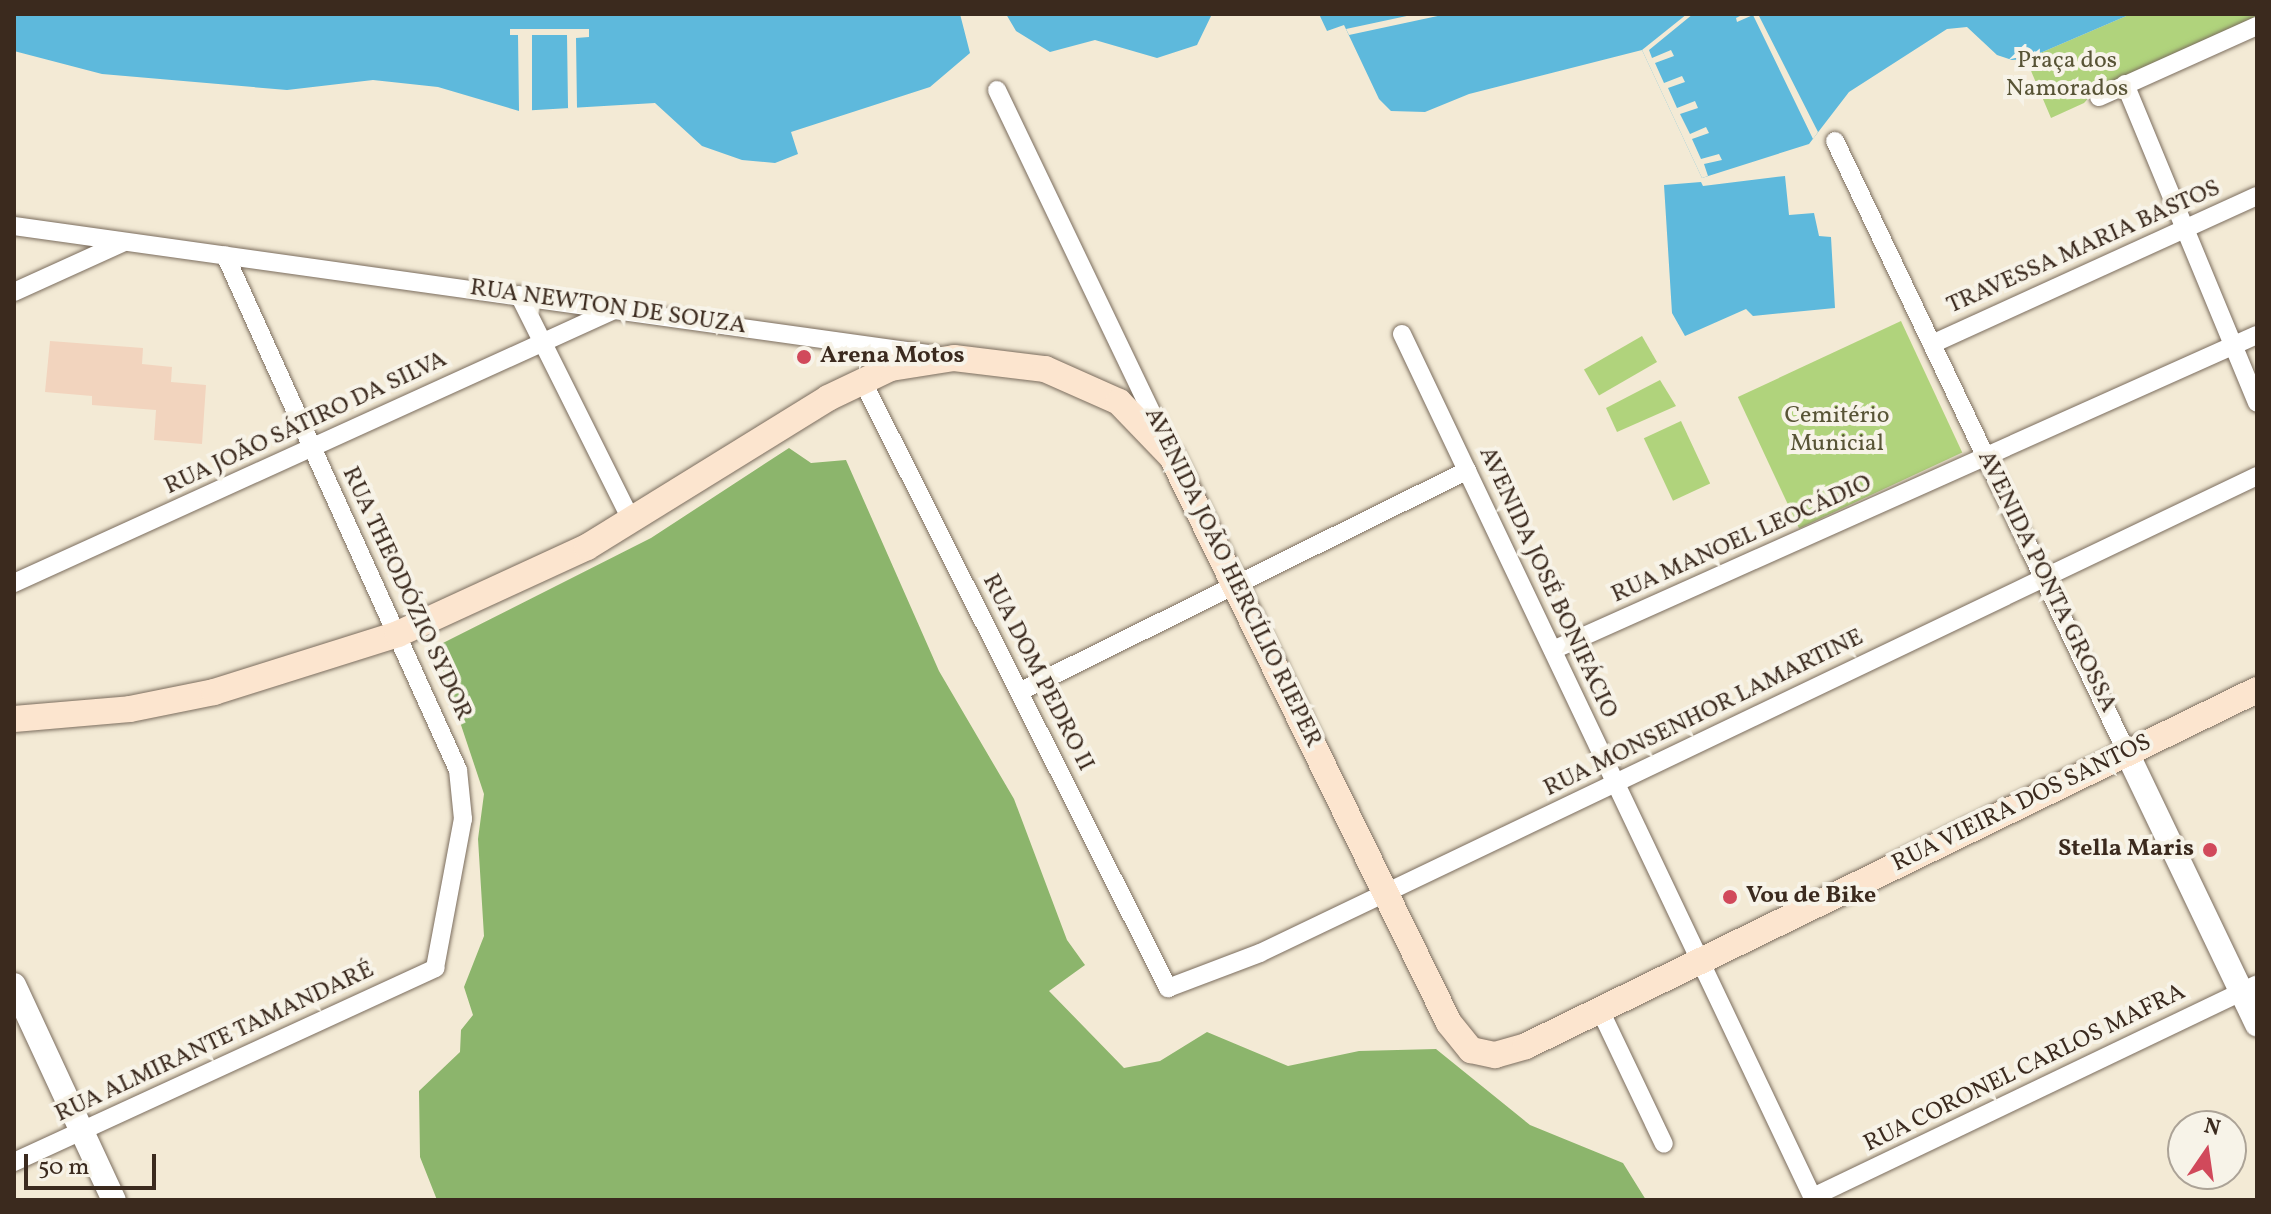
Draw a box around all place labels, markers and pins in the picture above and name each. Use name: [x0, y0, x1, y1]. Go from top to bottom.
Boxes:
place label: Arena Motos: [820, 343, 965, 371]
marker: Arena Motos: [795, 348, 813, 366]
place label: Stella Maris: [2058, 836, 2194, 864]
marker: Stella Maris: [2201, 841, 2219, 859]
place label: Vou de Bike: [1746, 883, 1876, 911]
marker: Vou de Bike: [1721, 888, 1739, 906]

